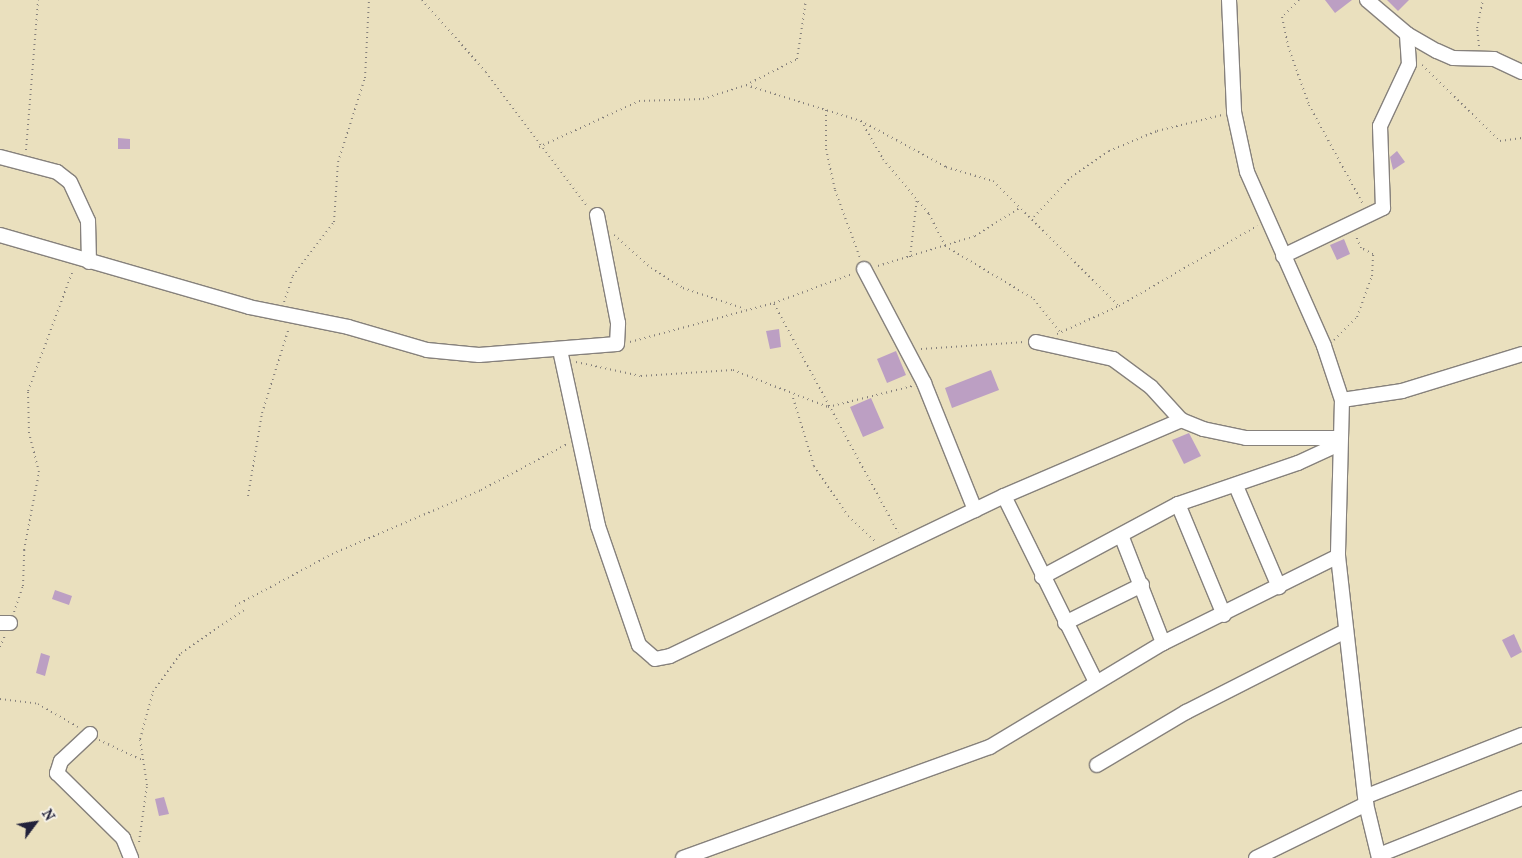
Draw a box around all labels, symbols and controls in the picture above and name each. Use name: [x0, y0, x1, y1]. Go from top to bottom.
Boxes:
north arrow: [10, 798, 60, 848]
text: N: [38, 806, 58, 824]

